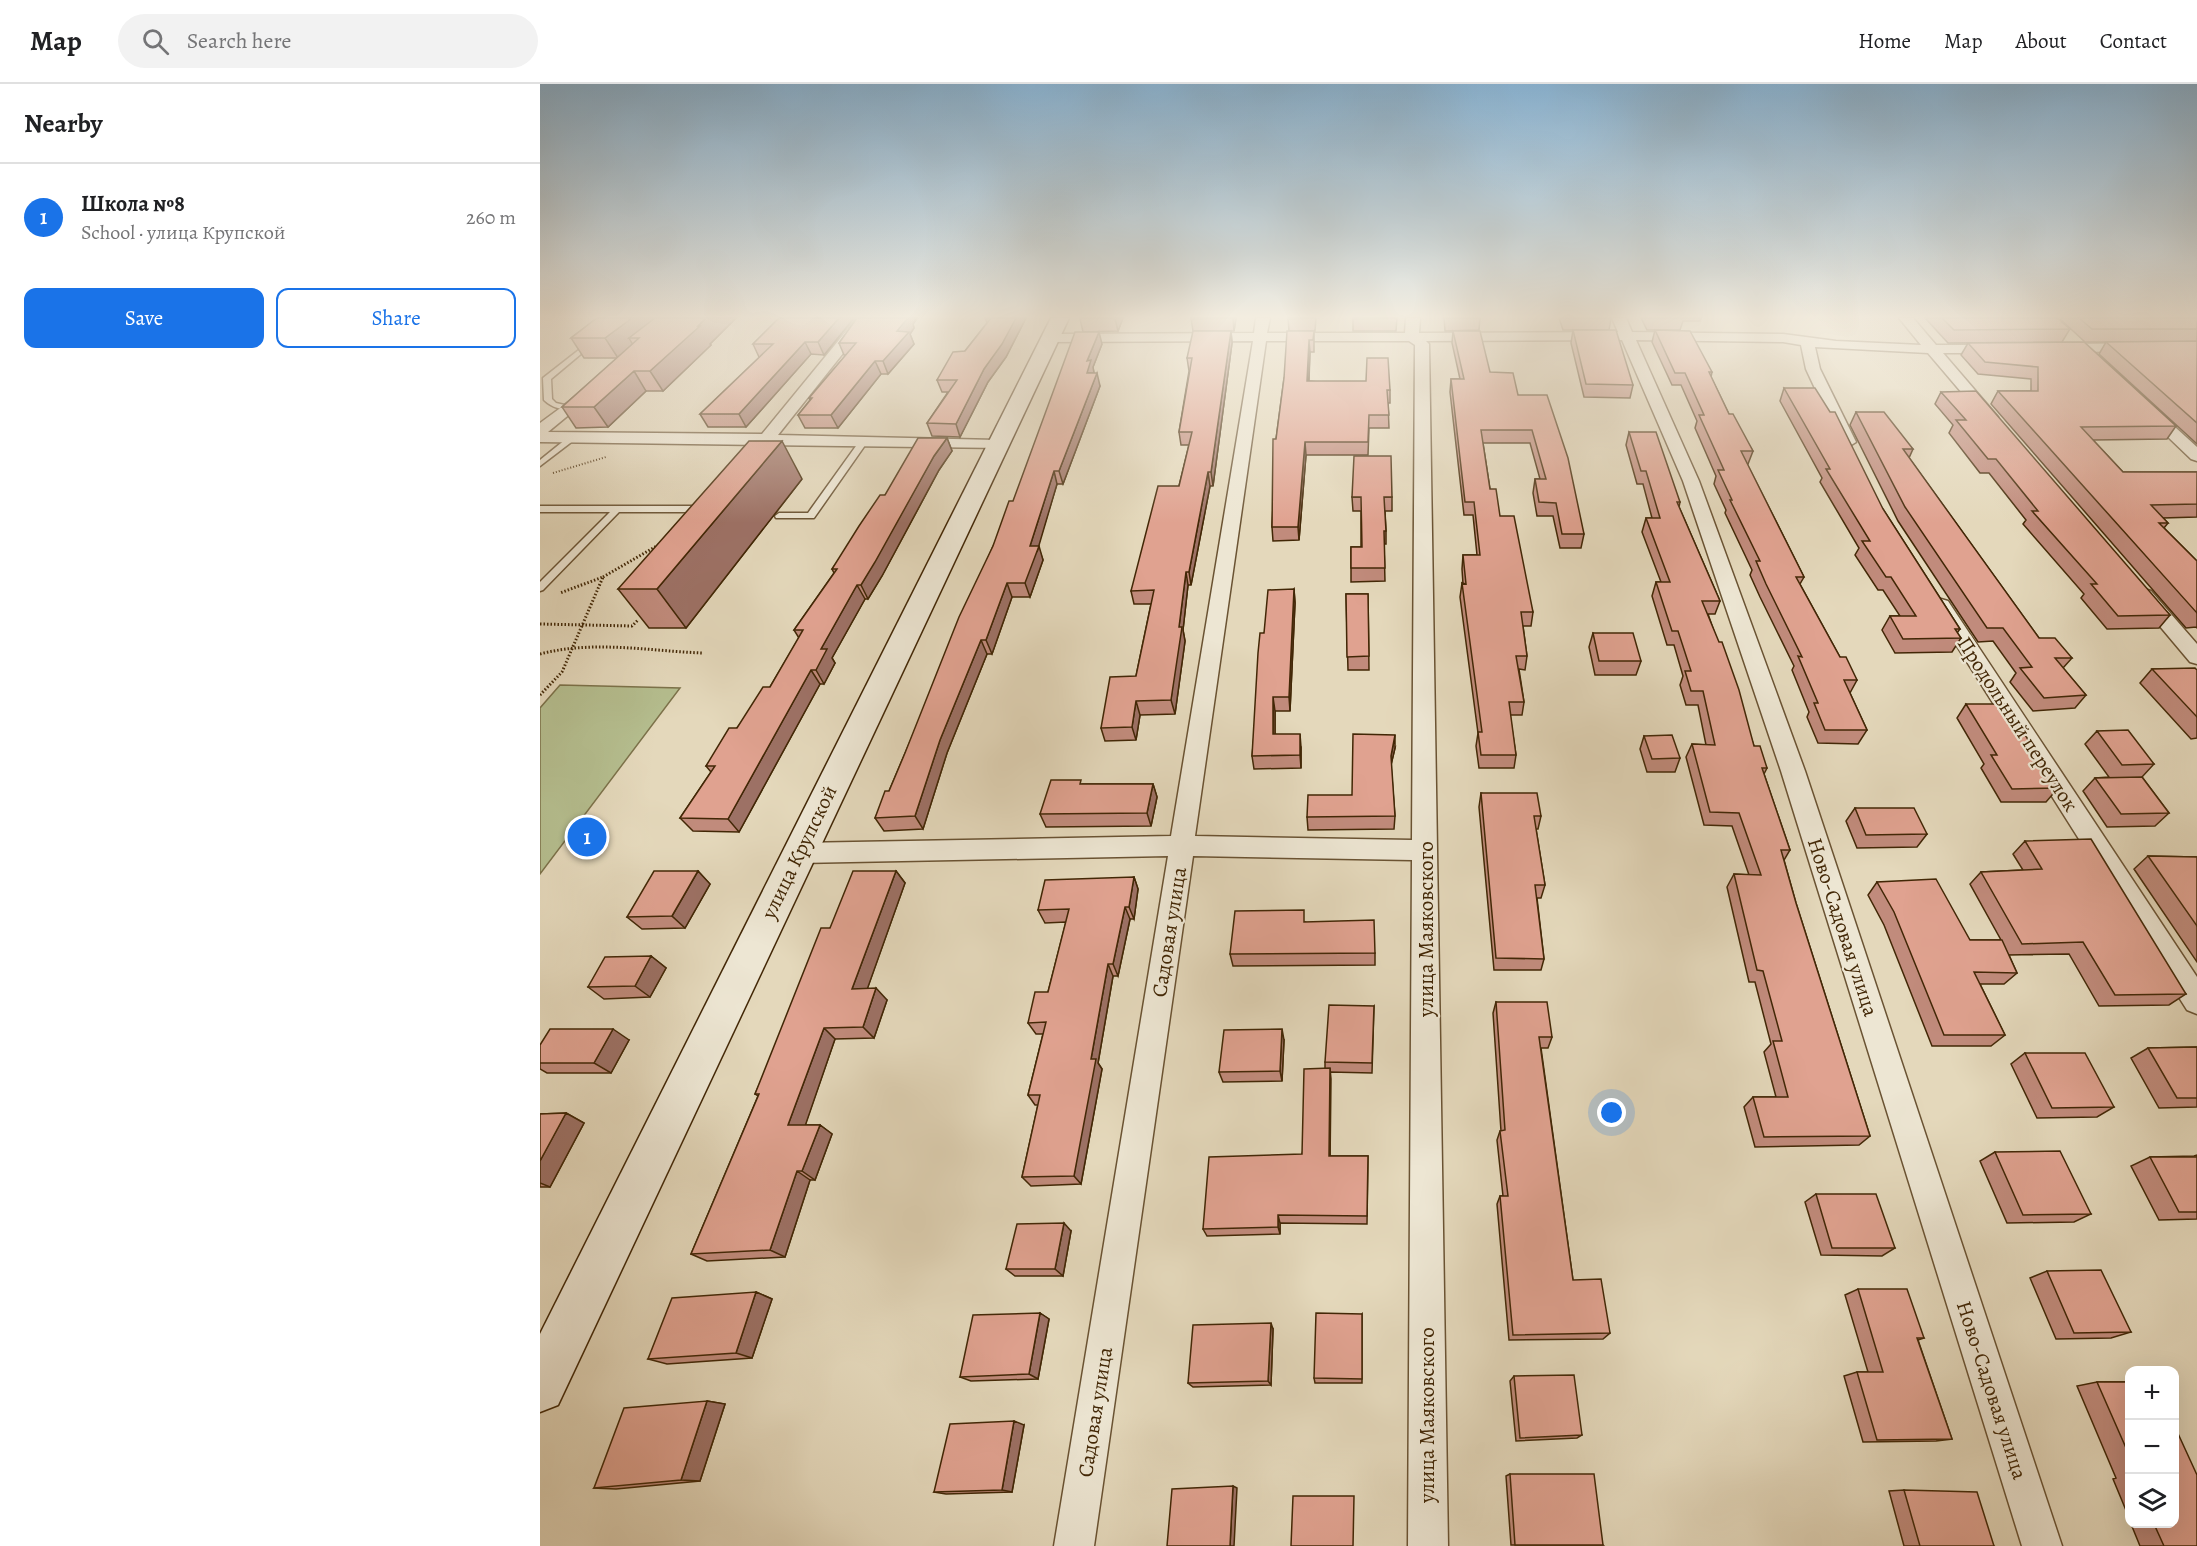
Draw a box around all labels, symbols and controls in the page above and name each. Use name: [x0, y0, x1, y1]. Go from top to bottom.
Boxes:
search box: [118, 14, 538, 68]
text: Map: [30, 22, 82, 60]
icon: search: [139, 25, 172, 58]
text: Search here: [187, 26, 291, 56]
text: Home: [1858, 27, 1911, 55]
text: Map: [1944, 27, 1982, 55]
text: About: [2015, 27, 2067, 55]
text: Contact: [2100, 27, 2167, 55]
text: Nearby: [24, 106, 103, 141]
text: Школа №8: [81, 189, 185, 219]
text: 1: [40, 204, 47, 231]
text: 260 m: [466, 204, 516, 231]
text: School · улица Крупской: [81, 219, 286, 246]
button: Save: [24, 288, 264, 348]
button: Share: [276, 288, 516, 348]
street label: Продольный переулок: [1951, 631, 2085, 817]
street label: улица Крупской: [754, 781, 843, 924]
pin: 1: [568, 814, 606, 860]
street label: Ново-Садовая улица: [1801, 834, 1885, 1020]
street label: улица Маяковского: [1412, 841, 1440, 1018]
street label: Садовая улица: [1145, 865, 1193, 999]
your location: [1597, 1098, 1626, 1127]
street label: Ново-Садовая улица: [1950, 1297, 2034, 1483]
street label: улица Маяковского: [1413, 1327, 1441, 1504]
street label: Садовая улица: [1071, 1345, 1119, 1479]
map controls: [2125, 1366, 2179, 1528]
button: +: [2125, 1366, 2179, 1420]
button: −: [2125, 1420, 2179, 1474]
button: layers: [2125, 1474, 2179, 1528]

